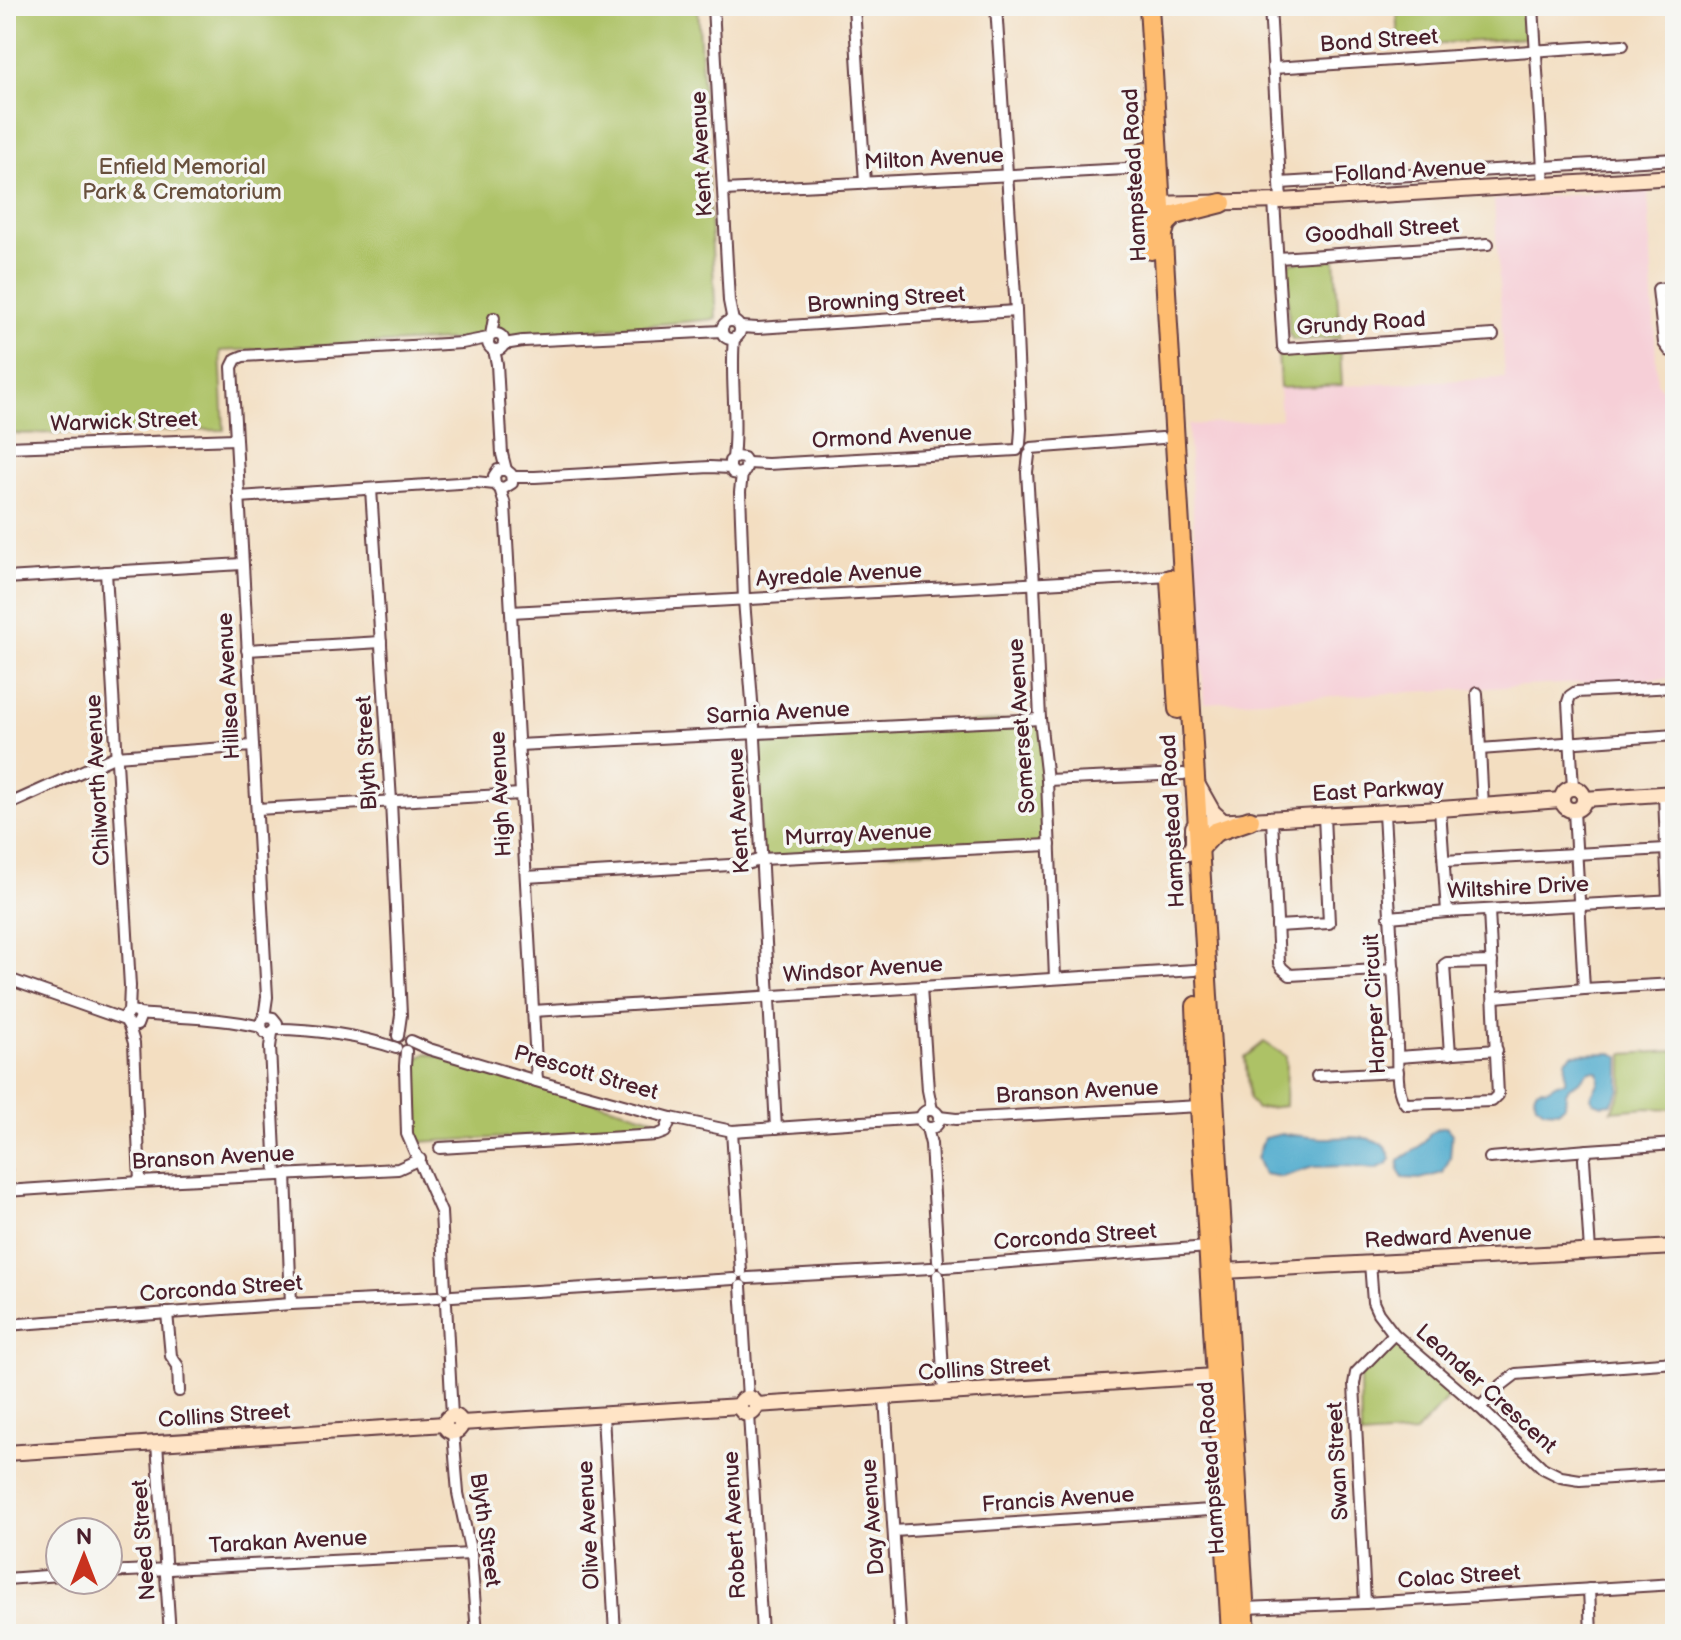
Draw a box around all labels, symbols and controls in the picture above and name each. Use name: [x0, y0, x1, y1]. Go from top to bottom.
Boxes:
street label: Bond Street: [1319, 23, 1439, 59]
street label: Hampstead Road: [1117, 88, 1153, 262]
street label: Kent Avenue: [685, 90, 719, 218]
street label: Milton Avenue: [863, 142, 1005, 176]
park label: Enfield Memorial Park & Crematorium: [82, 154, 282, 206]
street label: Folland Avenue: [1333, 154, 1487, 188]
street label: Goodhall Street: [1304, 212, 1460, 250]
street label: Browning Street: [806, 281, 966, 319]
street label: Grundy Road: [1296, 306, 1426, 342]
street label: Warwick Street: [50, 406, 198, 438]
street label: Ormond Avenue: [811, 419, 973, 455]
street label: Ayredale Avenue: [755, 557, 923, 593]
street label: Hillsea Avenue: [212, 612, 246, 760]
street label: Somerset Avenue: [1002, 638, 1042, 814]
street label: Chilworth Avenue: [80, 693, 116, 867]
street label: Blyth Street: [351, 695, 383, 811]
street label: Sarnia Avenue: [706, 696, 850, 730]
street label: High Avenue: [484, 730, 518, 858]
street label: Hampstead Road: [1155, 734, 1191, 908]
street label: Kent Avenue: [722, 747, 756, 875]
street label: East Parkway: [1312, 774, 1445, 808]
street label: Murray Avenue: [784, 818, 932, 852]
street label: Wiltshire Drive: [1446, 871, 1590, 905]
street label: Harper Circuit: [1358, 933, 1392, 1075]
street label: Windsor Avenue: [782, 951, 944, 989]
street label: Prescott Street: [511, 1040, 661, 1107]
street label: Branson Avenue: [995, 1074, 1159, 1110]
street label: Branson Avenue: [131, 1140, 295, 1176]
street label: Corconda Street: [993, 1218, 1158, 1256]
street label: Redward Avenue: [1364, 1219, 1532, 1255]
street label: Corconda Street: [139, 1270, 304, 1308]
street label: Leander Crescent: [1410, 1319, 1562, 1460]
street label: Collins Street: [917, 1351, 1051, 1387]
street label: Hampstead Road: [1192, 1380, 1232, 1556]
street label: Collins Street: [157, 1398, 291, 1434]
street label: Swan Street: [1321, 1401, 1355, 1521]
street label: Robert Avenue: [718, 1450, 752, 1600]
street label: Day Avenue: [855, 1458, 891, 1576]
street label: Olive Avenue: [572, 1460, 606, 1590]
street label: Blyth Street: [464, 1471, 506, 1589]
street label: Need Street: [126, 1478, 162, 1601]
street label: Francis Avenue: [981, 1481, 1135, 1519]
north arrow: [44, 1516, 124, 1596]
text: N: [76, 1524, 92, 1551]
street label: Tarakan Avenue: [208, 1524, 368, 1560]
street label: Colac Street: [1397, 1559, 1522, 1595]

